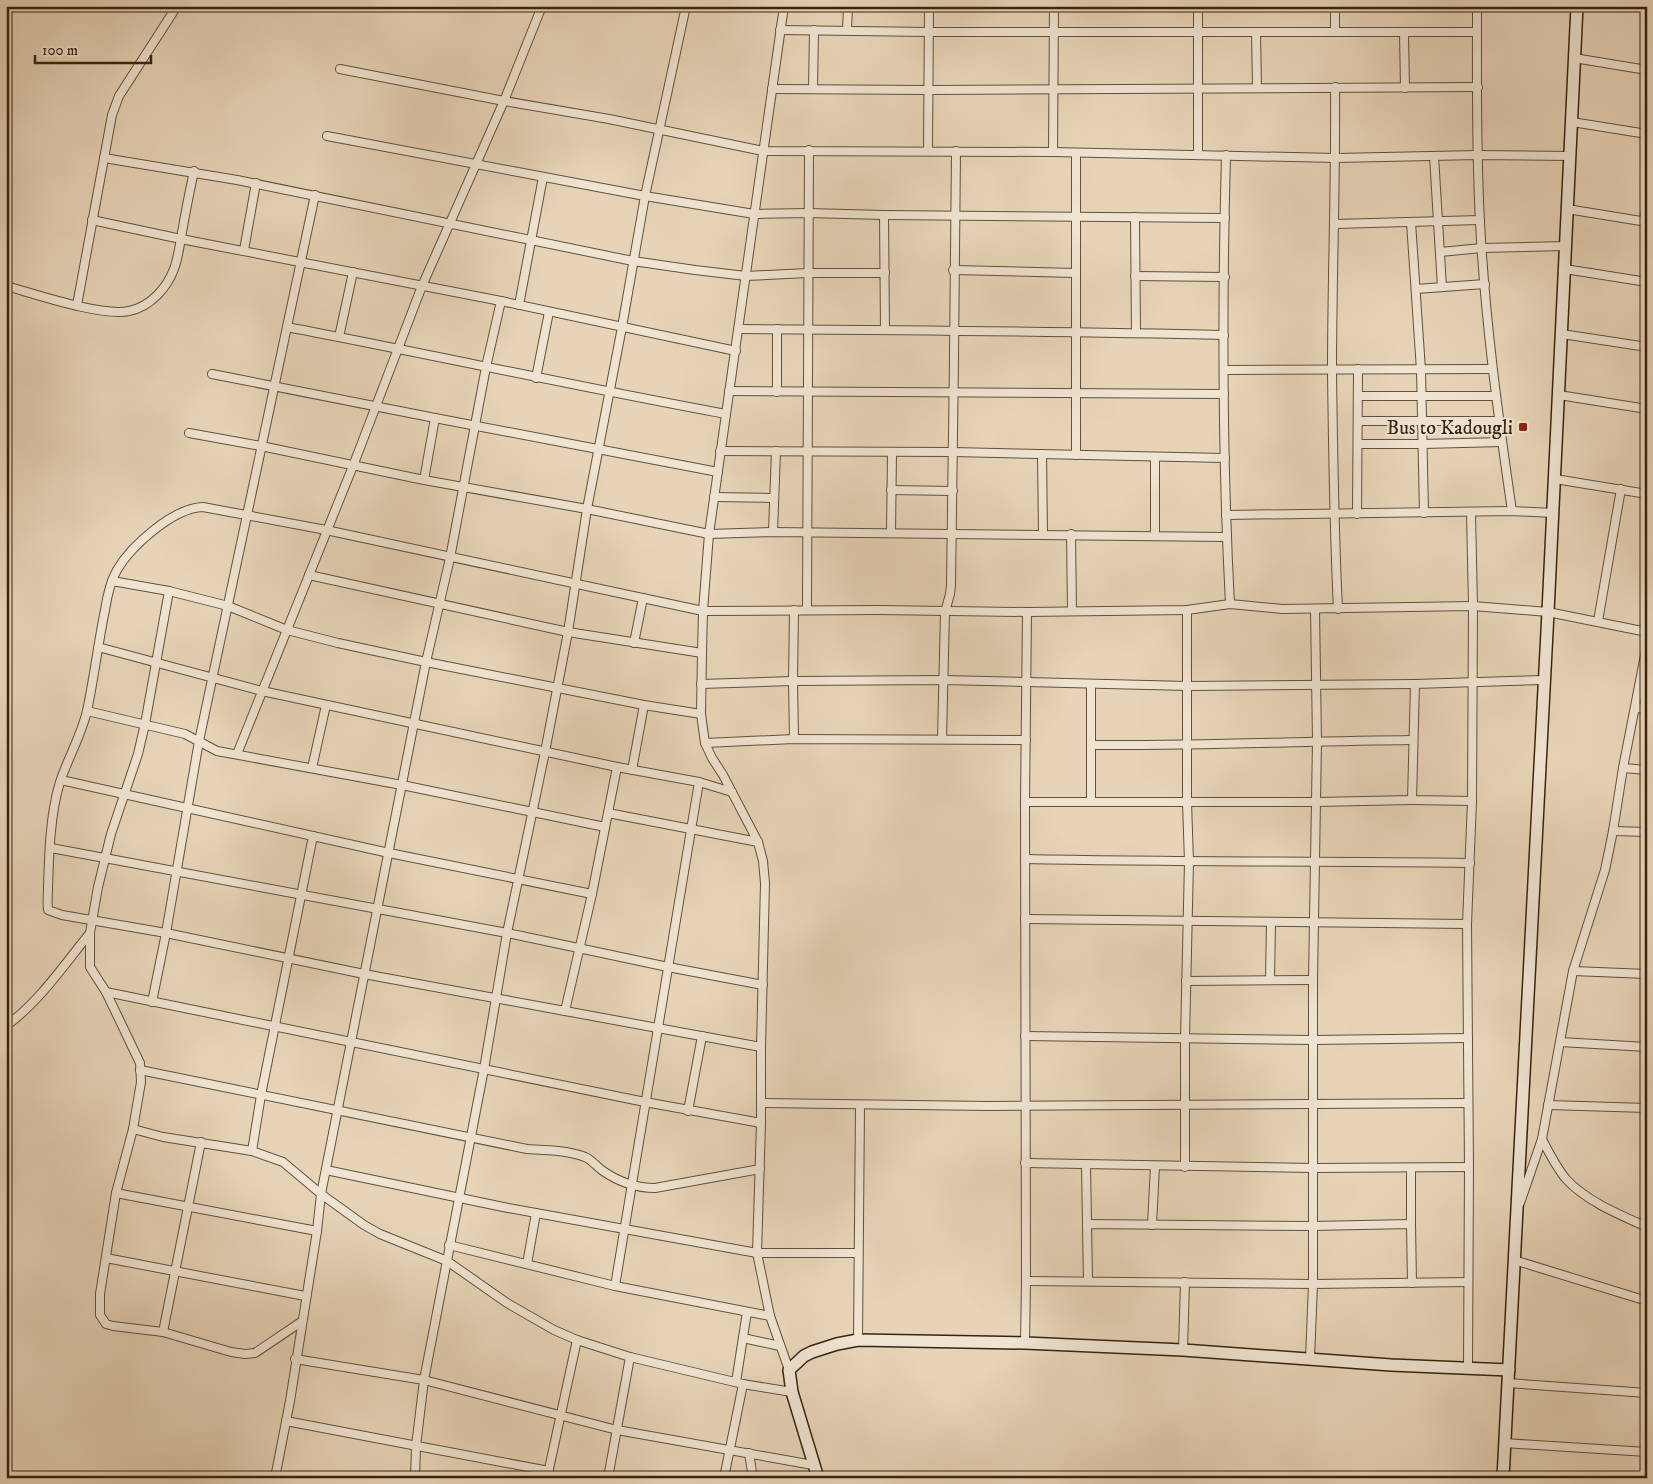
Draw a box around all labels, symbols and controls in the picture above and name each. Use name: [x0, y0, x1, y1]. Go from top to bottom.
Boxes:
scale bar: [35, 32, 151, 64]
text: 100 m: [42, 41, 78, 60]
place label: Bus to Kadougli: [1386, 416, 1513, 441]
marker: Bus to Kadougli: [1517, 421, 1529, 433]

